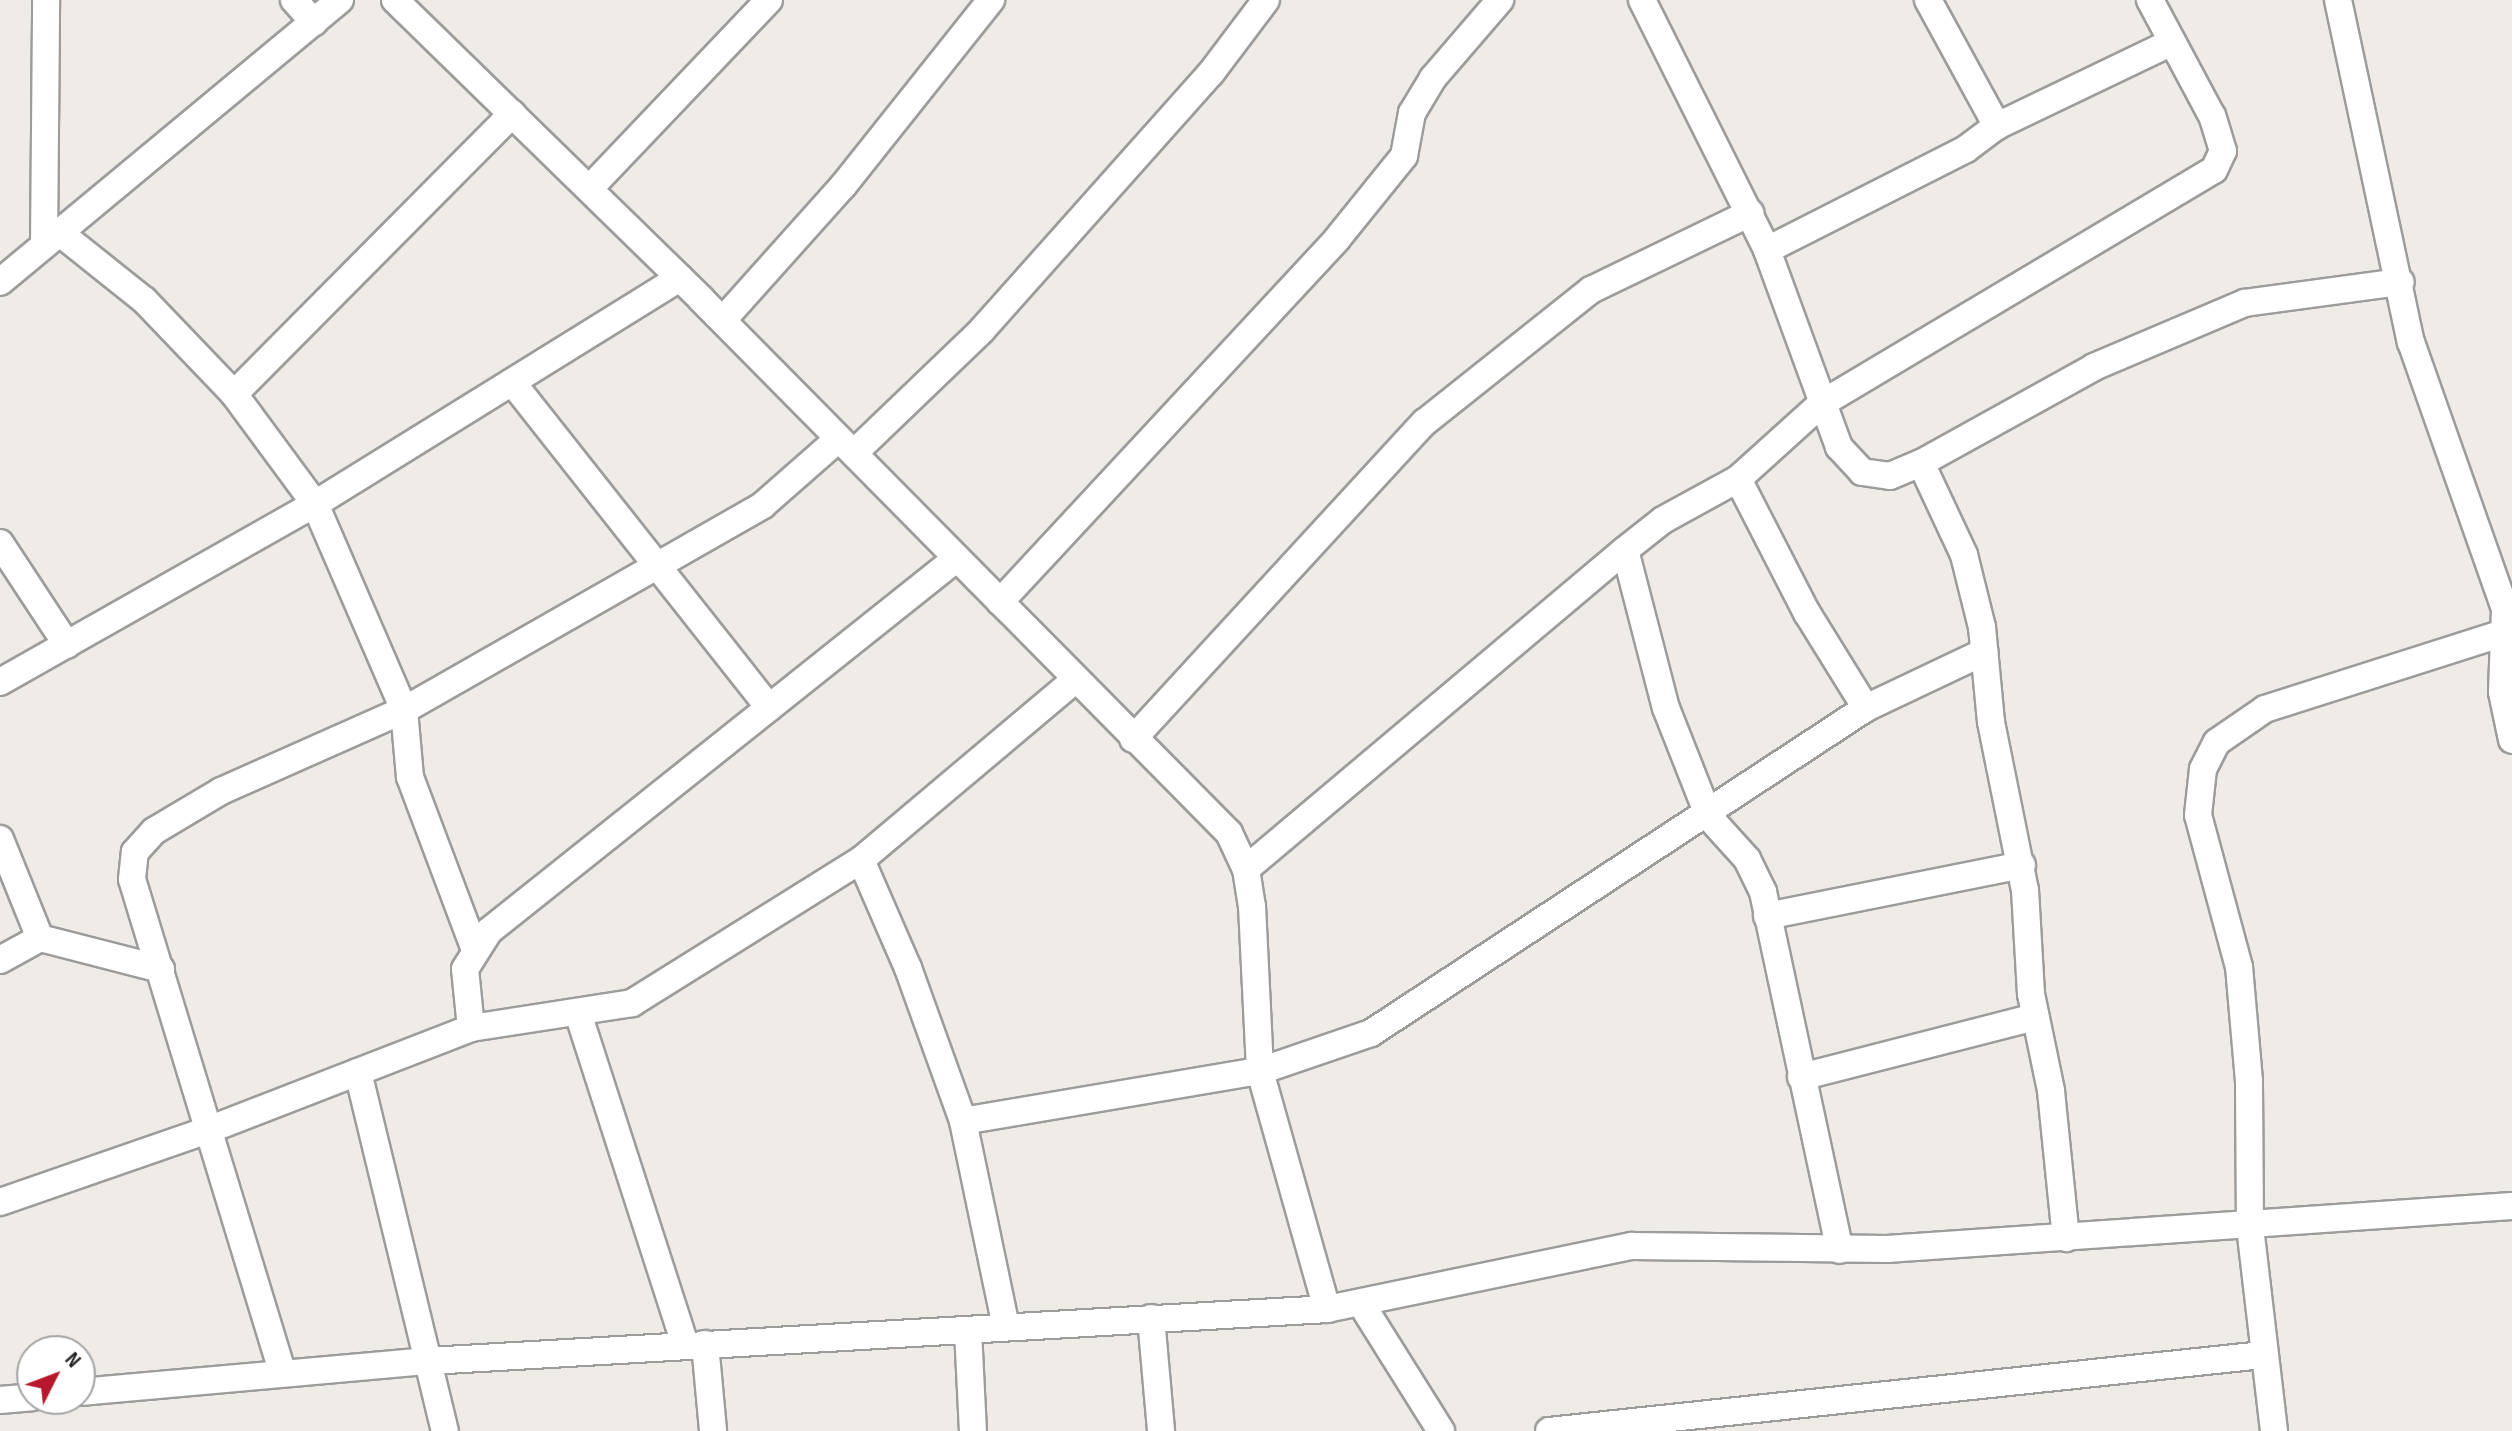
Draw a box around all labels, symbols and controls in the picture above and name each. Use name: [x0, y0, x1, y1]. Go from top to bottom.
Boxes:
north arrow: [16, 1335, 96, 1415]
text: N: [59, 1347, 87, 1373]

